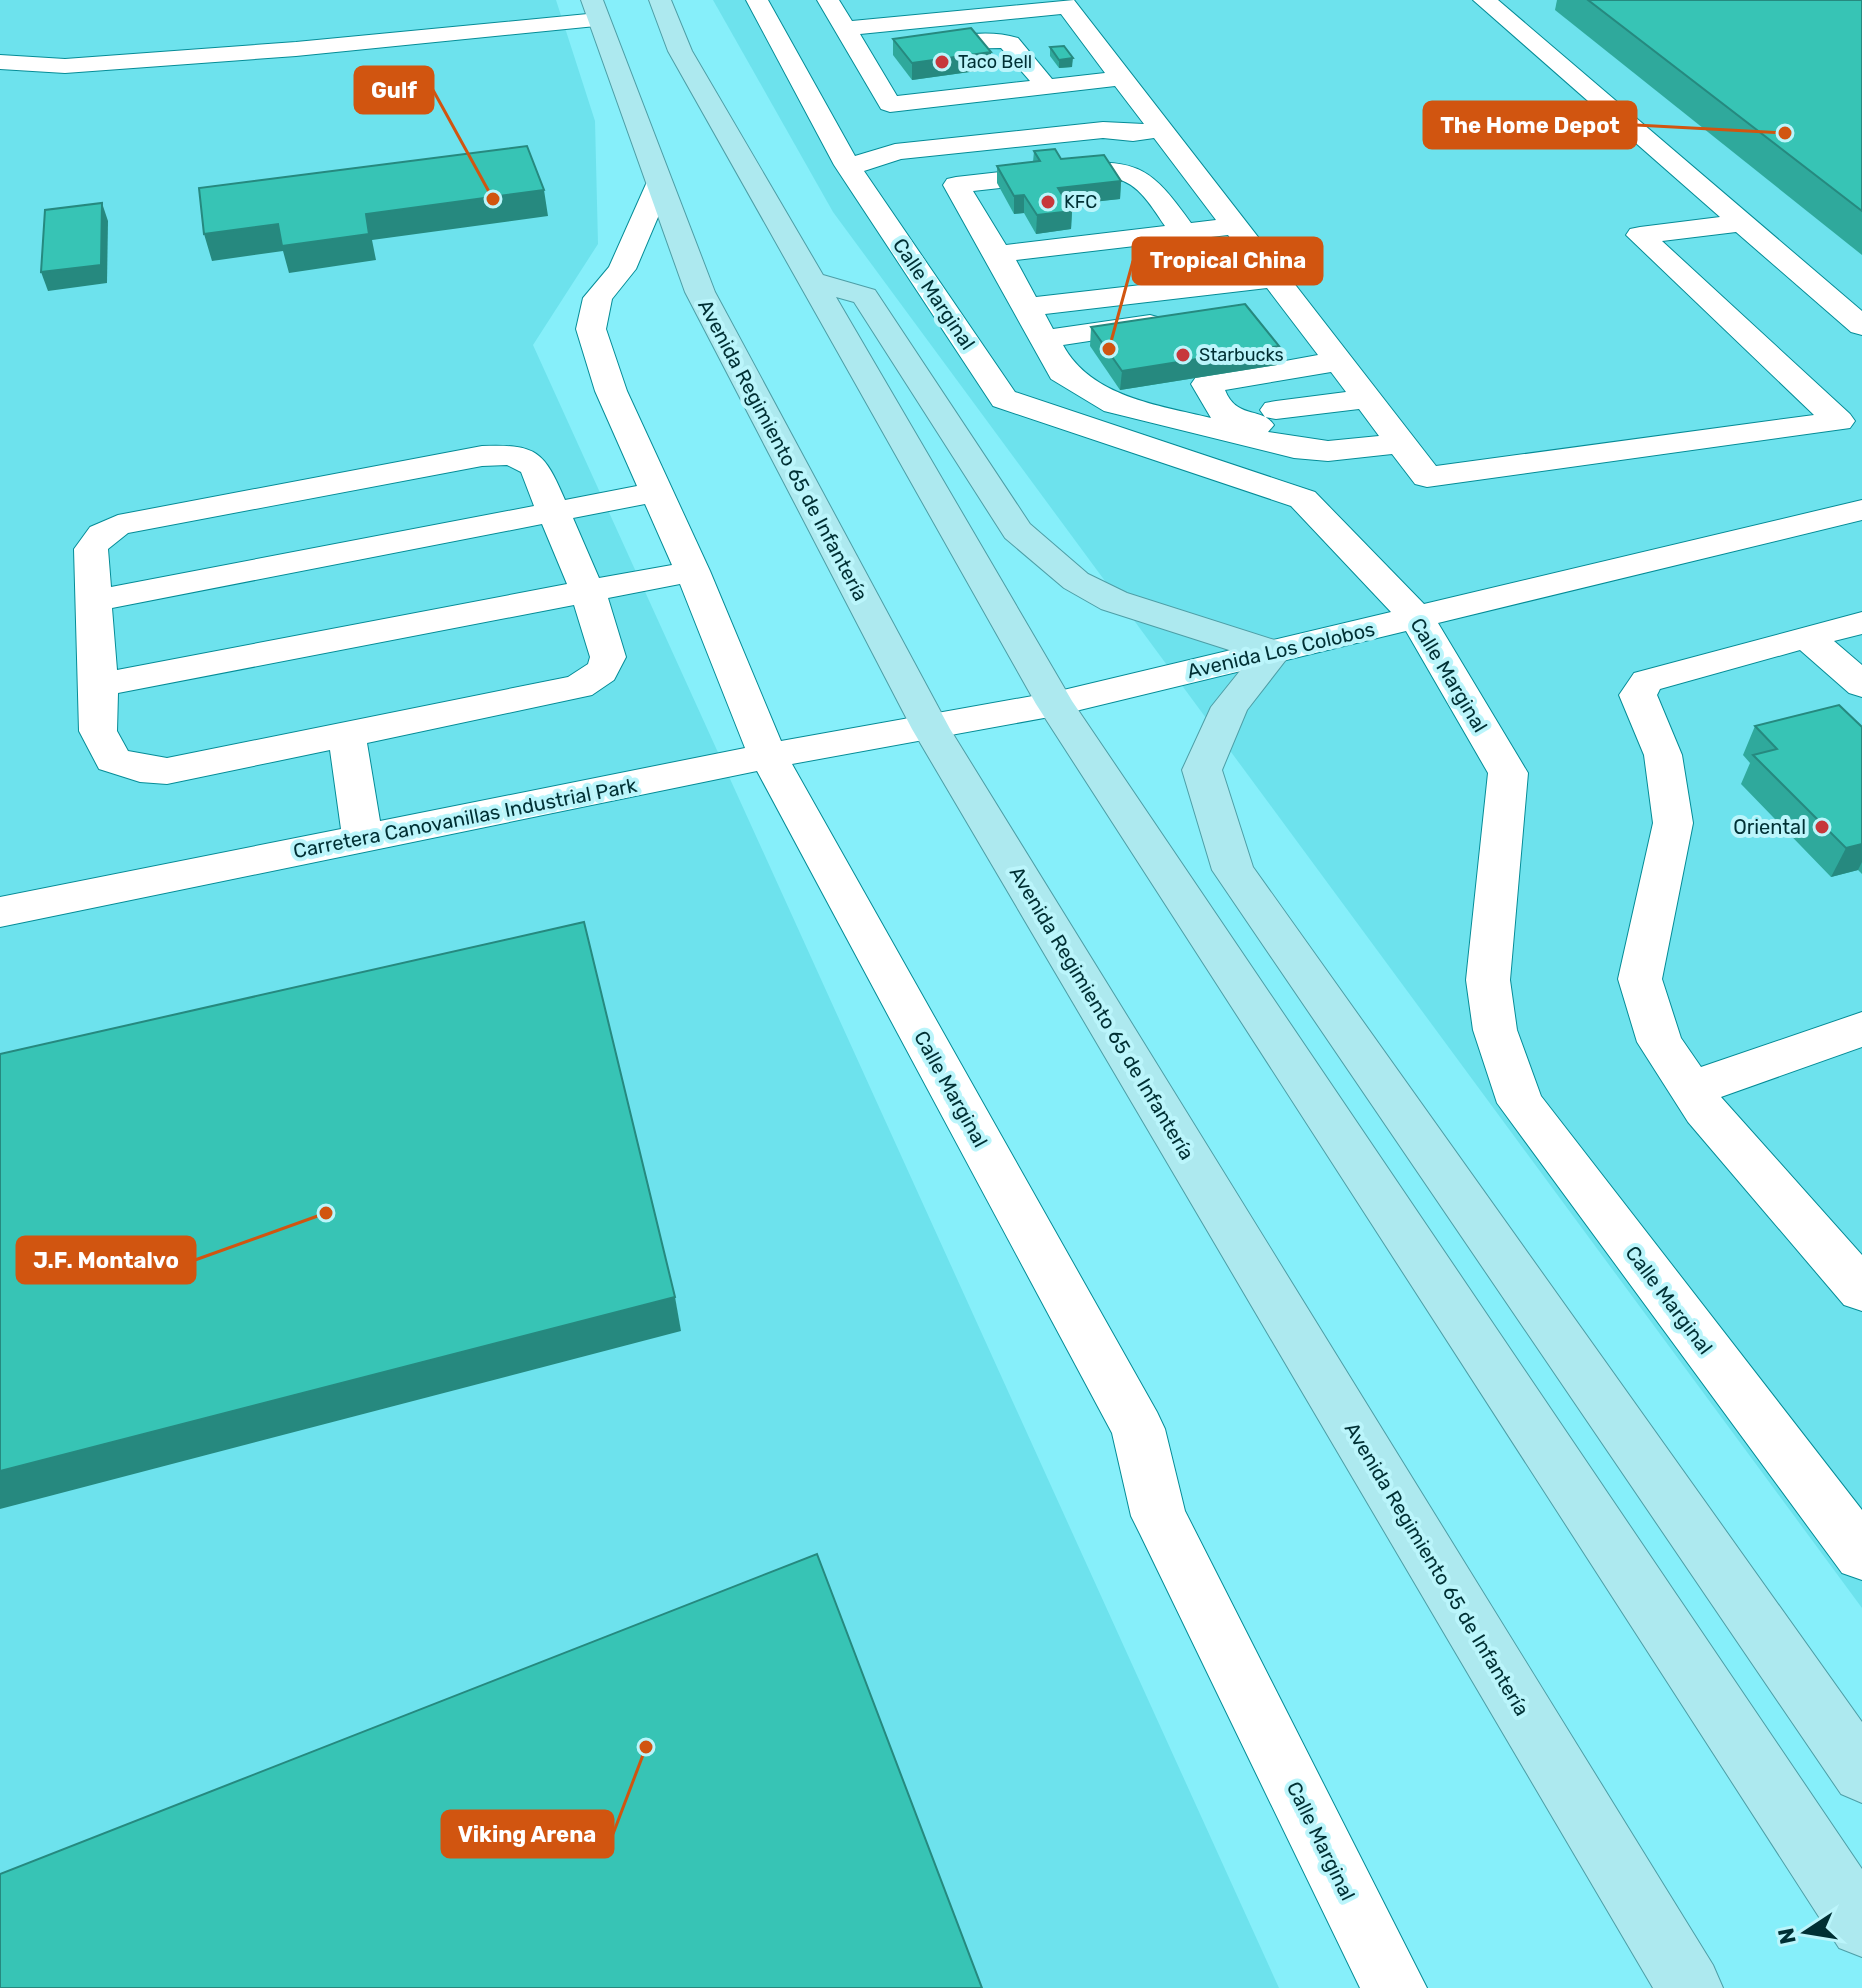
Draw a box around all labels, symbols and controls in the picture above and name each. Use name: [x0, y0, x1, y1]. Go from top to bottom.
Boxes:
place label: Taco Bell: [958, 51, 1032, 73]
marker: Taco Bell: [933, 53, 951, 71]
callout: Gulf: [355, 67, 433, 113]
text: Gulf: [371, 77, 417, 104]
callout: The Home Depot: [1424, 102, 1636, 148]
text: The Home Depot: [1440, 112, 1620, 139]
place label: KFC: [1064, 191, 1097, 213]
marker: KFC: [1039, 193, 1057, 211]
street label: Calle Marginal: [888, 234, 980, 354]
callout: Tropical China: [1133, 238, 1322, 284]
text: Tropical China: [1150, 247, 1306, 274]
street label: Avenida Regimiento 65 de Infantería: [693, 295, 873, 605]
place label: Starbucks: [1199, 344, 1284, 366]
marker: Starbucks: [1174, 346, 1192, 364]
street label: Calle Marginal: [1405, 613, 1493, 737]
street label: Avenida Los Colobos: [1185, 617, 1377, 683]
street label: Carretera Canovanillas Industrial Park: [291, 773, 639, 863]
place label: Oriental: [1733, 815, 1806, 839]
marker: Oriental: [1813, 818, 1831, 836]
street label: Avenida Regimiento 65 de Infantería: [1005, 862, 1199, 1164]
street label: Calle Marginal: [909, 1027, 993, 1151]
callout: J.F. Montalvo: [17, 1237, 195, 1283]
street label: Calle Marginal: [1621, 1241, 1717, 1359]
text: J.F. Montalvo: [33, 1247, 179, 1274]
street label: Avenida Regimiento 65 de Infantería: [1340, 1418, 1534, 1720]
street label: Calle Marginal: [1282, 1778, 1360, 1904]
callout: Viking Arena: [442, 1811, 613, 1857]
text: Viking Arena: [458, 1821, 596, 1848]
north arrow: [1766, 1892, 1846, 1972]
text: N: [1772, 1926, 1802, 1947]

